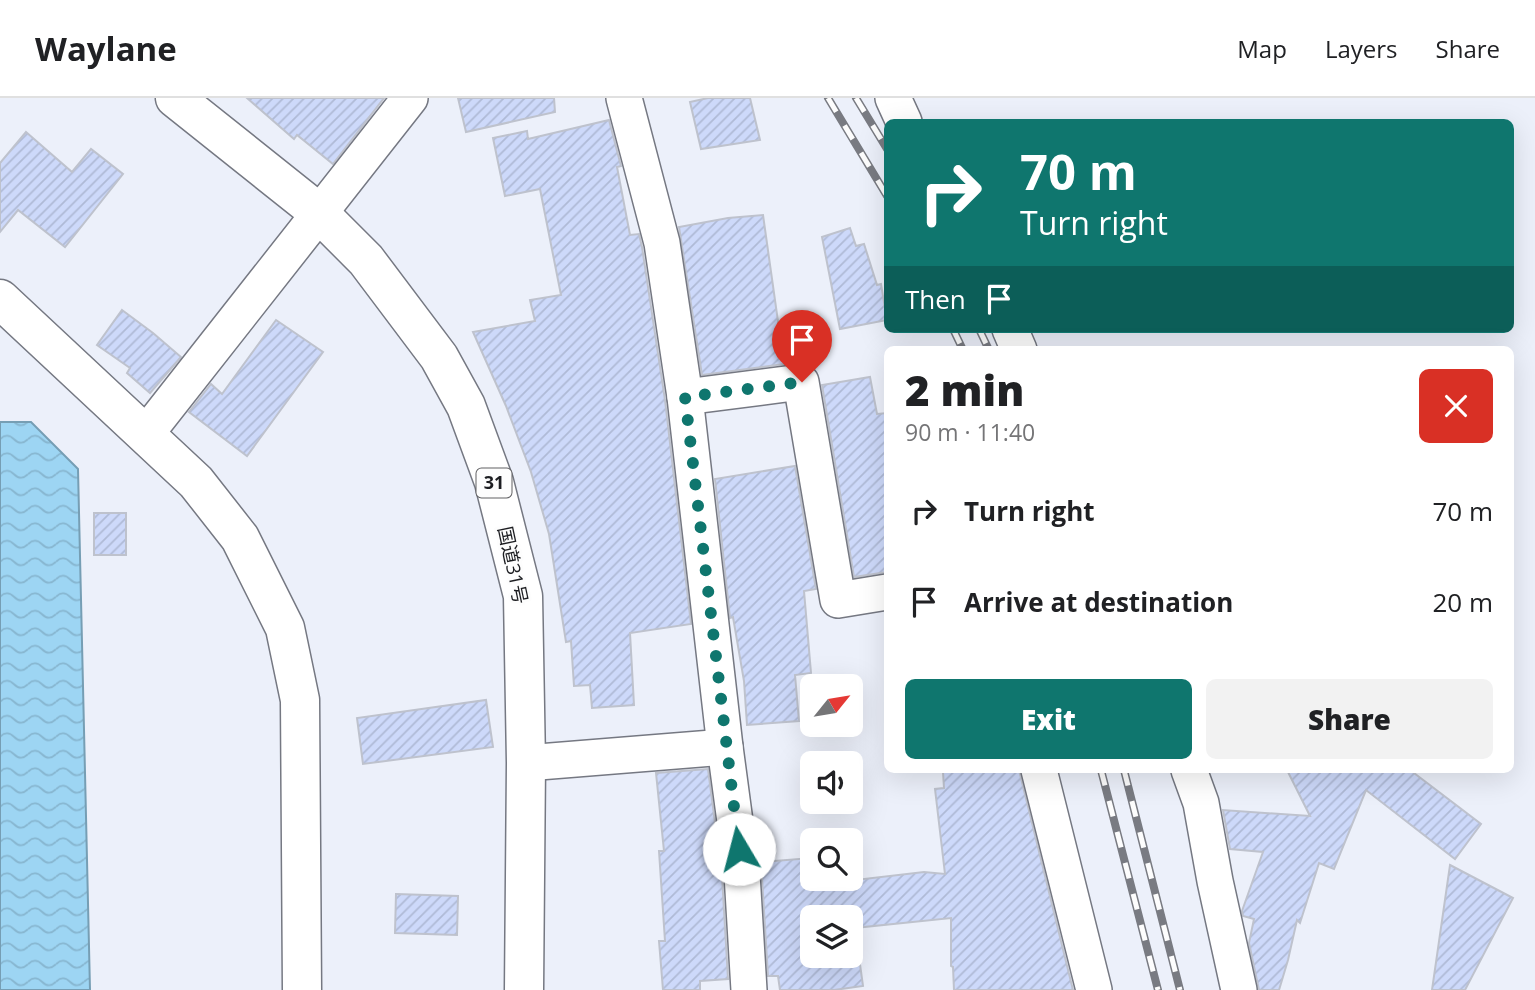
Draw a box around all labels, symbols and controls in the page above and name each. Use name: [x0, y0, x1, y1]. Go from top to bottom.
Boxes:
text: Waylane: [35, 26, 177, 71]
text: Map: [1237, 32, 1287, 65]
text: Layers: [1325, 32, 1398, 65]
text: Share: [1436, 32, 1500, 65]
text: 70 m: [1020, 138, 1137, 204]
icon: right: [905, 147, 996, 238]
text: Turn right: [1020, 201, 1168, 244]
icon: arrive: [980, 280, 1018, 318]
text: Then: [905, 281, 966, 317]
pin: [772, 310, 832, 382]
icon: arrive: [783, 321, 821, 359]
text: 2 min: [905, 361, 1024, 418]
button: close: [1419, 369, 1493, 443]
text: 90 m · 11:40: [905, 416, 1035, 448]
road number: 31: [476, 468, 512, 498]
icon: right: [905, 492, 943, 530]
text: Turn right: [964, 493, 1095, 529]
text: 70 m: [1432, 493, 1493, 529]
street label: 国道31号: [492, 524, 534, 606]
icon: arrive: [905, 583, 943, 621]
text: Arrive at destination: [964, 584, 1233, 620]
text: 20 m: [1432, 584, 1493, 620]
north arrow: [800, 674, 863, 737]
map controls: [800, 674, 863, 968]
button: Exit: [905, 679, 1192, 759]
button: Share: [1206, 679, 1493, 759]
button: sound: [800, 751, 863, 814]
position arrow: [702, 812, 776, 886]
button: search: [800, 828, 863, 891]
button: layers: [800, 905, 863, 968]

